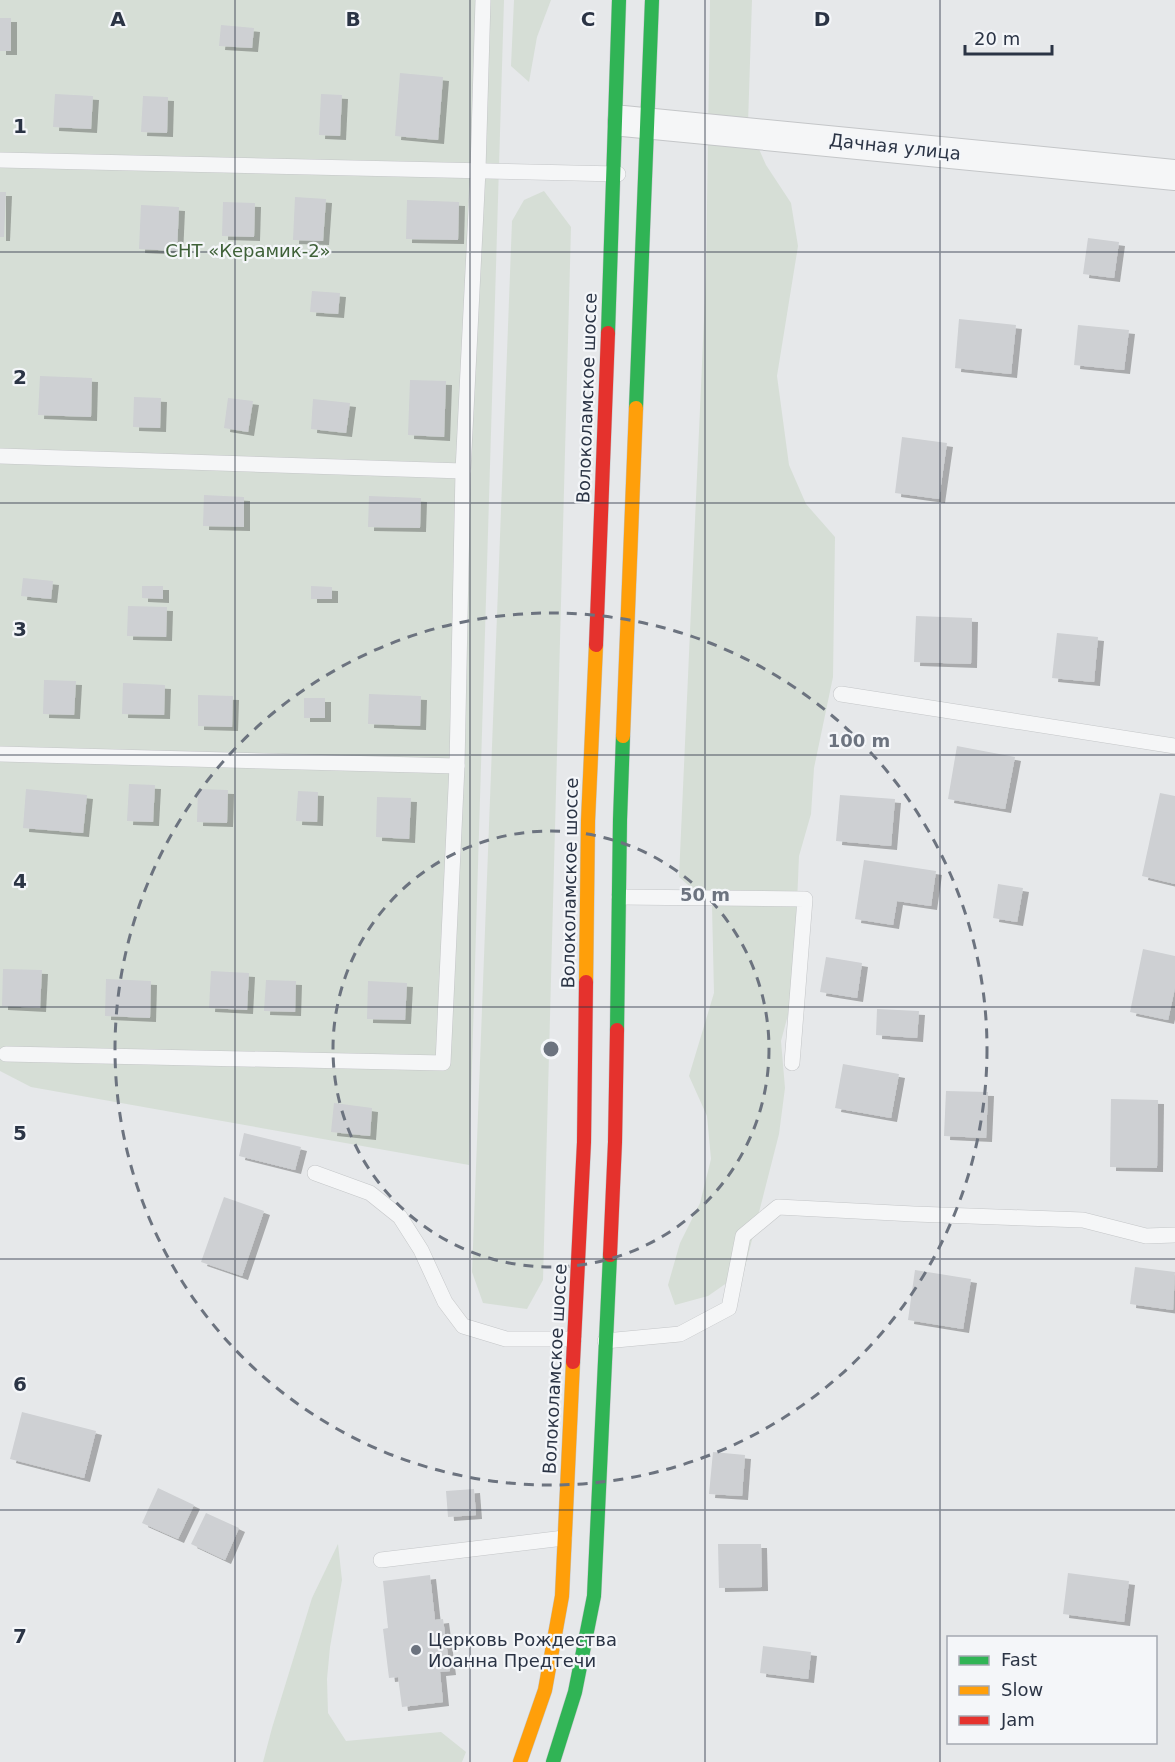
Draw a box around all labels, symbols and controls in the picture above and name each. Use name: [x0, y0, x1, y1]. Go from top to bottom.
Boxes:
text: A: [110, 7, 126, 31]
text: B: [345, 7, 361, 31]
text: C: [581, 7, 595, 31]
text: D: [814, 7, 830, 31]
scale bar: [965, 18, 1052, 56]
text: 20 m: [974, 28, 1020, 49]
text: 1: [13, 114, 27, 138]
street label: Дачная улица: [828, 129, 962, 164]
park label: СНТ «Керамик-2»: [165, 240, 331, 261]
street label: Волоколамское шоссе: [572, 292, 601, 504]
text: 2: [13, 365, 27, 389]
text: 3: [13, 617, 27, 641]
text: 100 m: [828, 730, 890, 751]
street label: Волоколамское шоссе: [557, 777, 582, 989]
text: 4: [13, 869, 27, 893]
text: 50 m: [680, 884, 730, 905]
centre of rings: [541, 1039, 561, 1059]
text: 5: [13, 1121, 27, 1145]
street label: Волоколамское шоссе: [538, 1263, 571, 1475]
text: 6: [13, 1372, 27, 1396]
text: 7: [13, 1624, 27, 1648]
place label: Церковь Рождества Иоанна Предтечи: [428, 1629, 617, 1671]
legend: [947, 1636, 1157, 1744]
marker: Церковь Рождества Иоанна Предтечи: [409, 1643, 423, 1657]
text: Fast: [1001, 1649, 1037, 1670]
text: Slow: [1001, 1679, 1043, 1700]
text: Jam: [1000, 1709, 1035, 1730]

